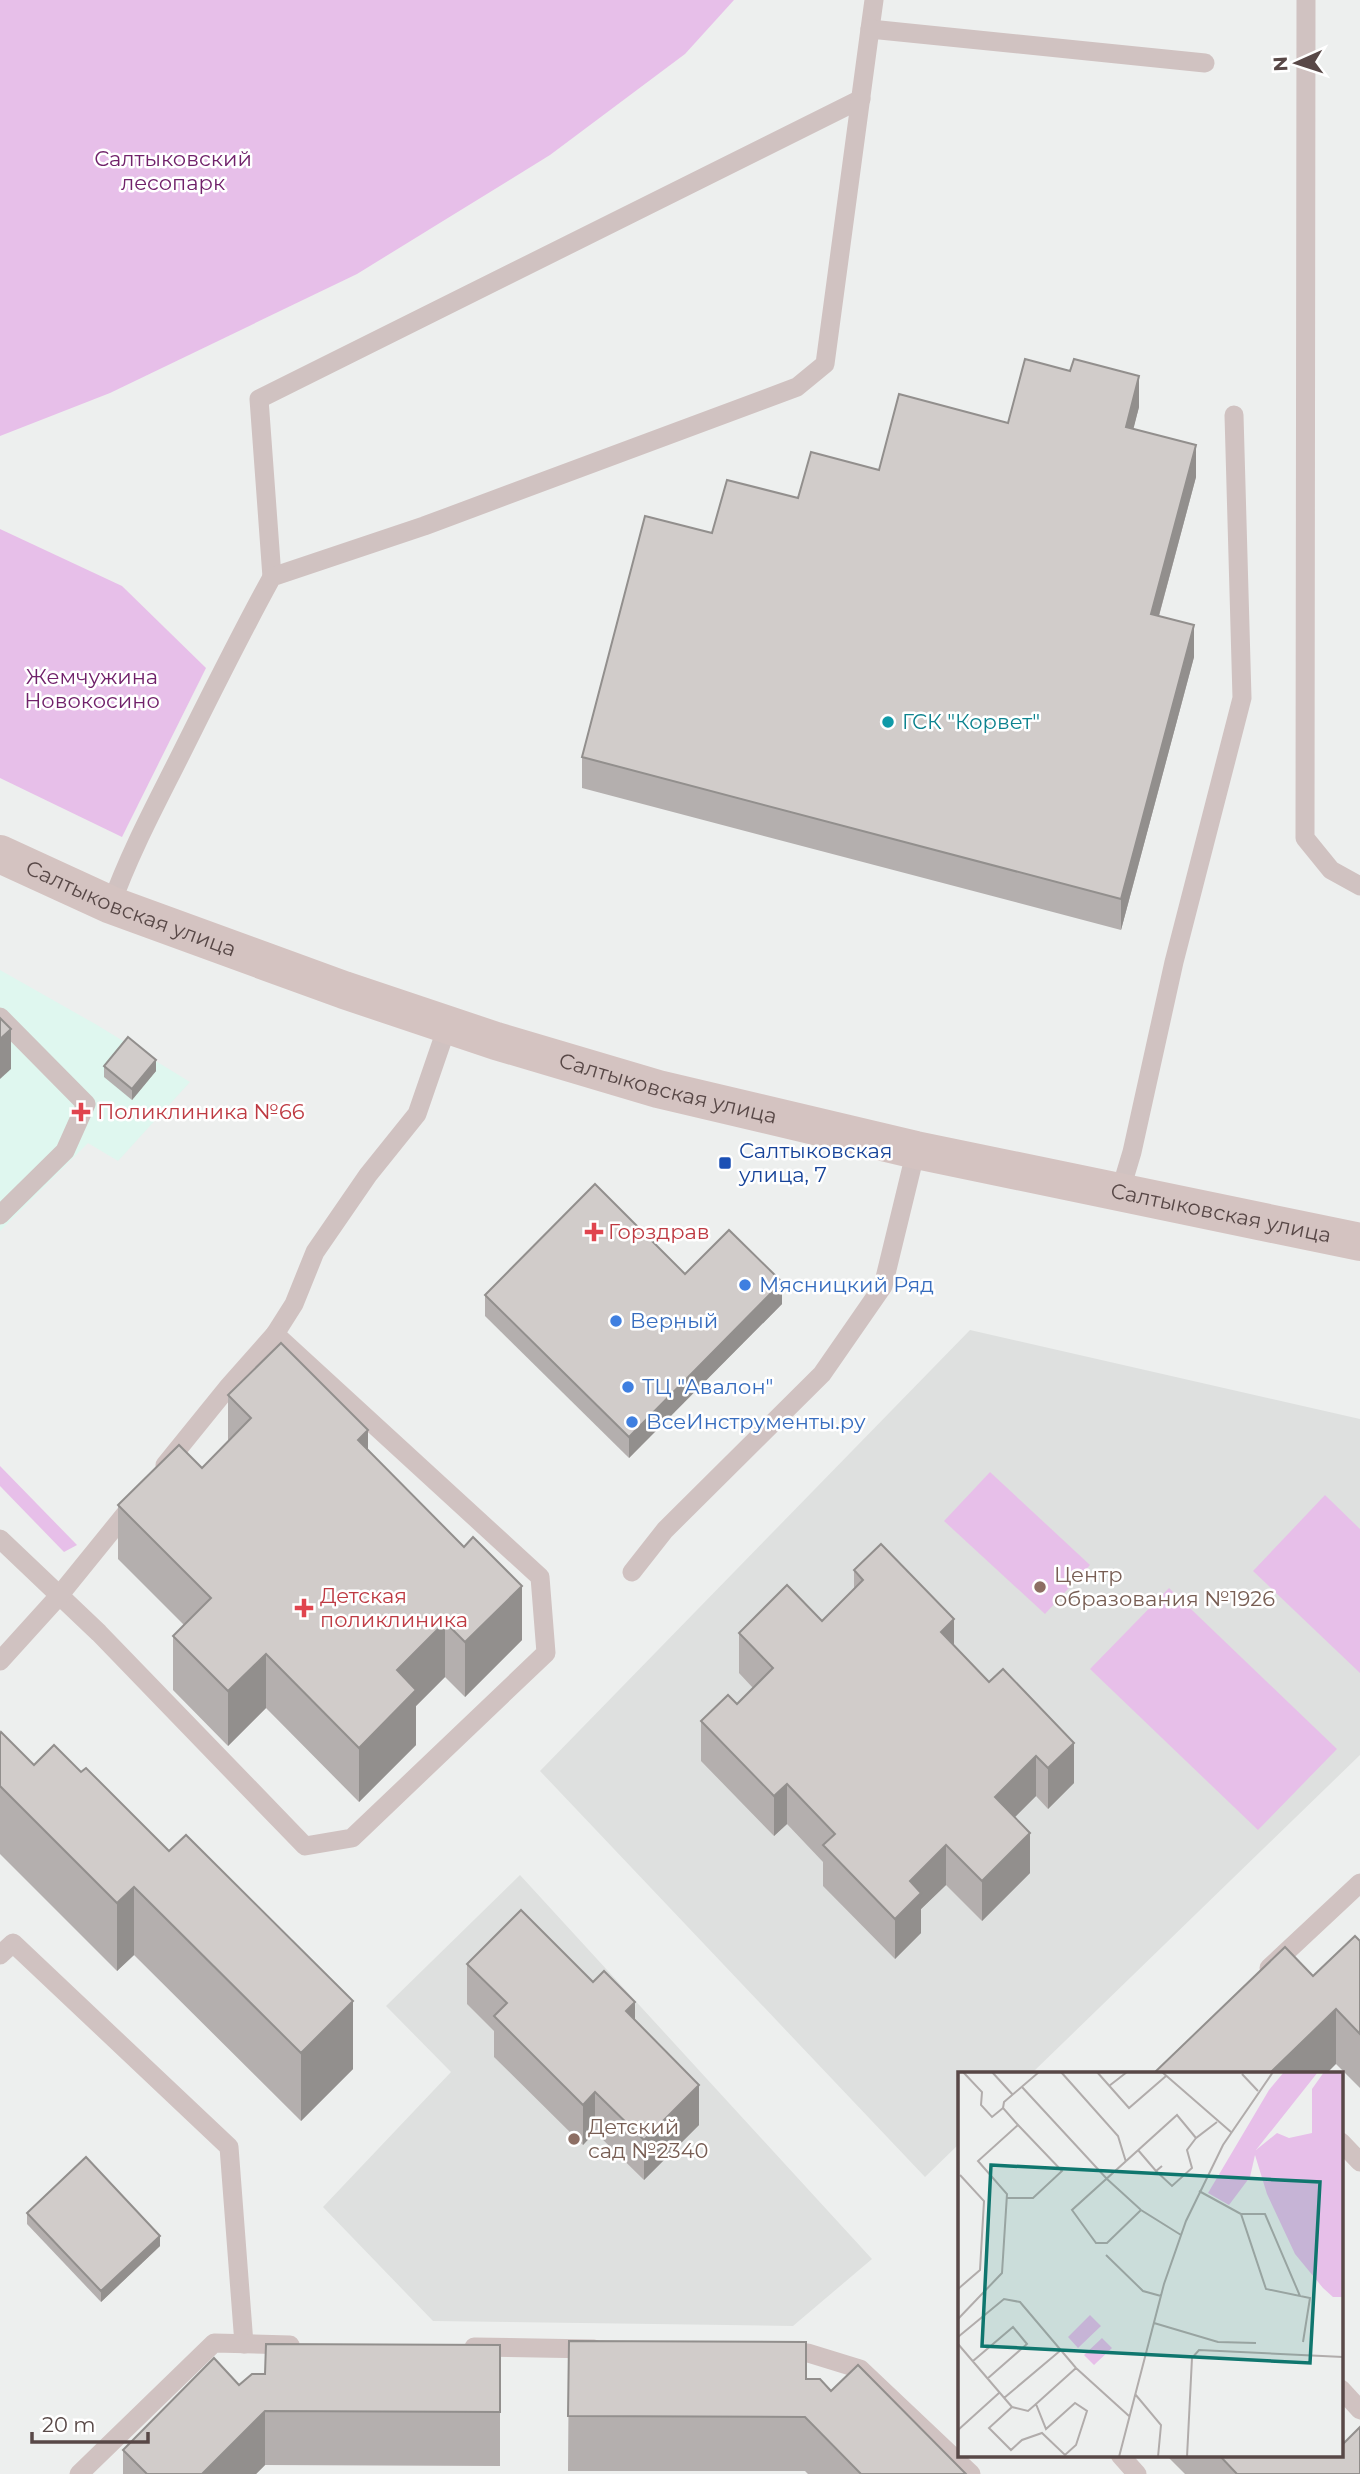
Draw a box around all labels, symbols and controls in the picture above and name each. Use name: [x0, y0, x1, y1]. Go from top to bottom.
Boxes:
north arrow: [1262, 28, 1332, 98]
text: N: [1269, 56, 1292, 72]
park label: Салтыковский лесопарк: [94, 146, 252, 195]
park label: Жемчужина Новокосино: [24, 664, 160, 713]
place label: ГСК "Корвет": [902, 709, 1040, 734]
marker: ГСК "Корвет": [880, 714, 896, 730]
street label: Салтыковская улица: [22, 855, 240, 962]
street label: Салтыковская улица: [556, 1047, 780, 1129]
place label: Поликлиника №66: [97, 1099, 305, 1124]
marker: Поликлиника №66: [71, 1102, 91, 1122]
place label: Салтыковская улица, 7: [738, 1138, 893, 1187]
marker: Салтыковская улица, 7: [717, 1155, 733, 1171]
street label: Салтыковская улица: [1108, 1178, 1334, 1248]
place label: Горздрав: [608, 1219, 709, 1244]
marker: Горздрав: [586, 1224, 602, 1240]
place label: Мясницкий Ряд: [759, 1272, 934, 1297]
marker: Мясницкий Ряд: [737, 1277, 753, 1293]
place label: Верный: [630, 1308, 718, 1333]
marker: Верный: [608, 1313, 624, 1329]
place label: ТЦ "Авалон": [642, 1374, 773, 1399]
marker: ТЦ "Авалон": [620, 1379, 636, 1395]
place label: ВсеИнструменты.ру: [646, 1409, 866, 1434]
marker: ВсеИнструменты.ру: [624, 1414, 640, 1430]
place label: Центр образования №1926: [1054, 1562, 1275, 1611]
marker: Центр образования №1926: [1032, 1579, 1048, 1595]
place label: Детская поликлиника: [320, 1583, 468, 1632]
marker: Детская поликлиника: [294, 1598, 314, 1618]
inset map: [958, 2072, 1342, 2456]
place label: Детский сад №2340: [588, 2114, 708, 2163]
marker: Детский сад №2340: [566, 2131, 582, 2147]
scale bar: [32, 2400, 147, 2444]
text: 20 m: [42, 2412, 96, 2437]

